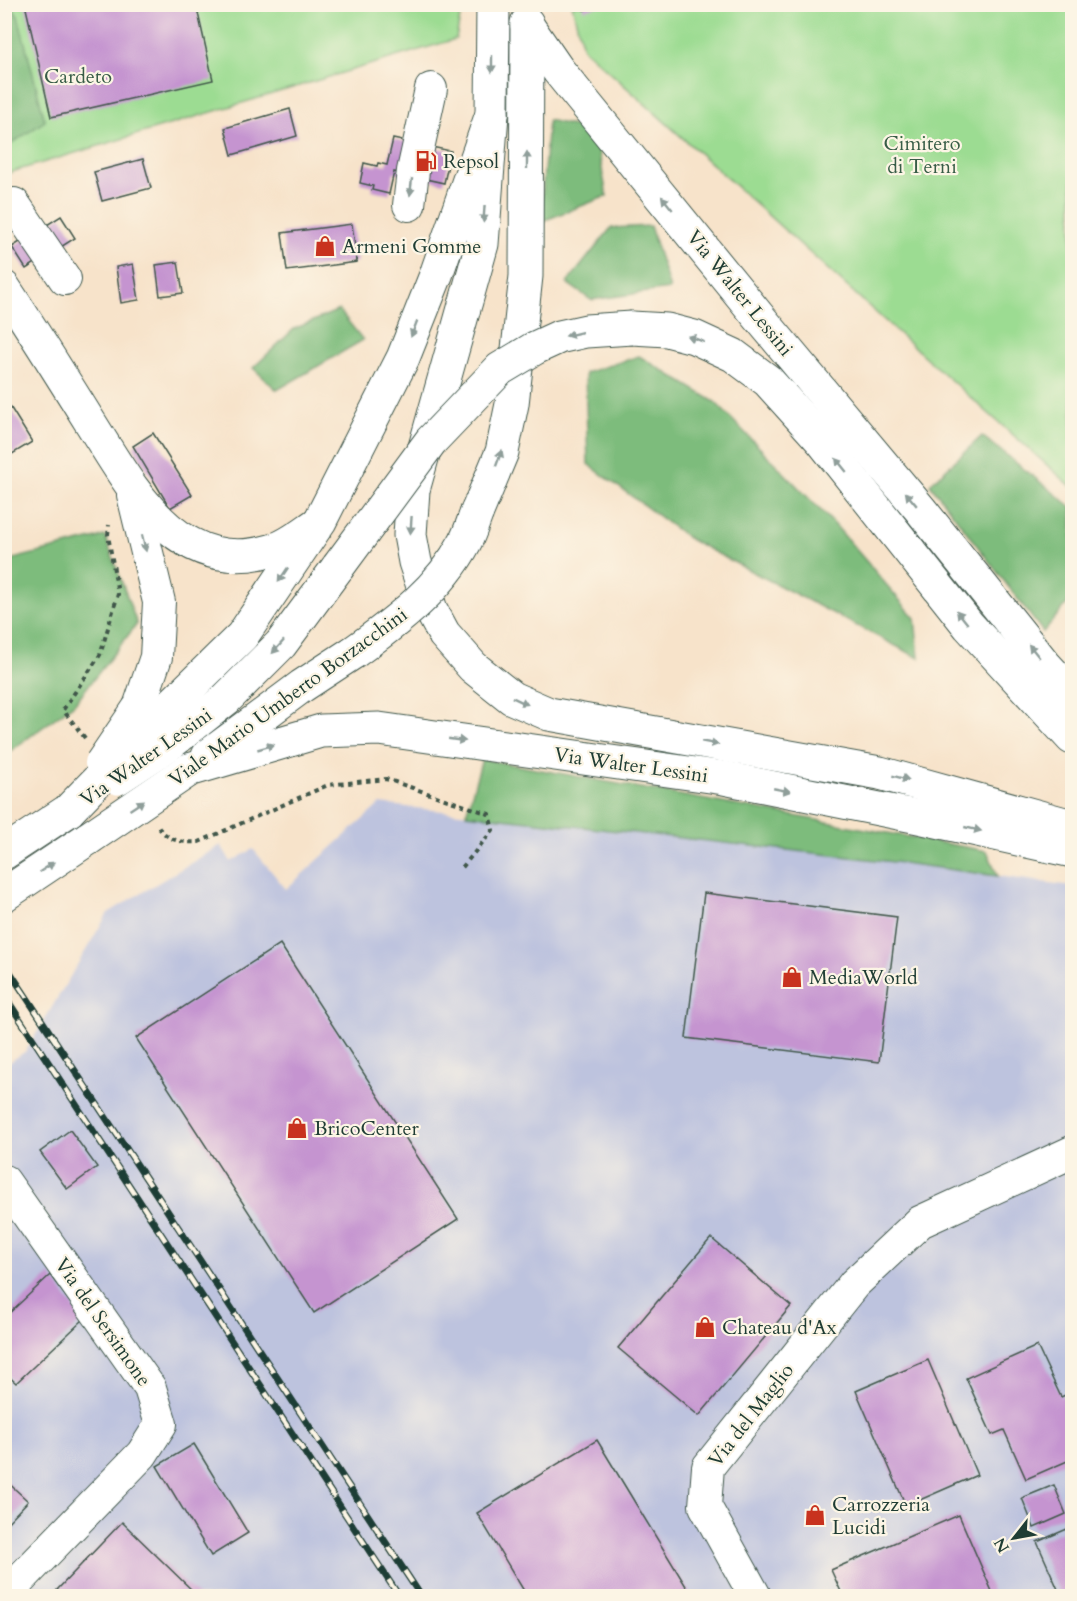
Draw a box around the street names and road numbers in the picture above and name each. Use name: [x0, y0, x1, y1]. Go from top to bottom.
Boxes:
street label: Via Walter Lessini: [681, 224, 800, 362]
street label: Viale Mario Umberto Borzacchini: [163, 601, 413, 793]
street label: Via Walter Lessini: [75, 701, 218, 813]
street label: Via Walter Lessini: [552, 741, 710, 789]
street label: Via del Sersimone: [49, 1252, 157, 1392]
street label: Via del Maglio: [702, 1357, 800, 1472]

